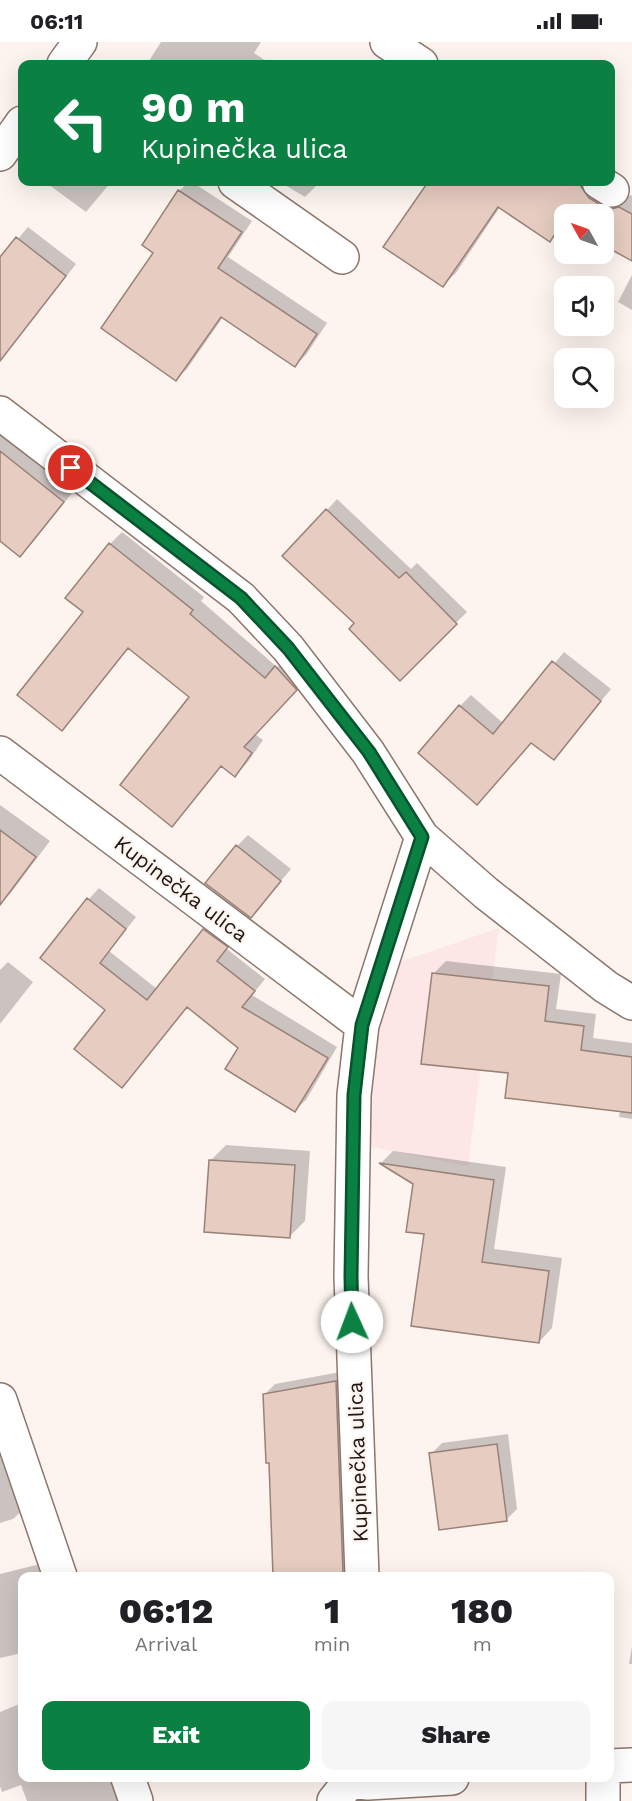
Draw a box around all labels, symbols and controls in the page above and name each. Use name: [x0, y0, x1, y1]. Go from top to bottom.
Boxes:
text: 06:11: [30, 9, 83, 34]
text: 90 m: [141, 83, 245, 132]
icon: left: [42, 84, 120, 162]
text: Kupinečka ulica: [141, 133, 348, 165]
north arrow: [554, 204, 614, 264]
map controls: [554, 204, 614, 408]
button: sound: [554, 276, 614, 336]
button: search: [554, 348, 614, 408]
pin: [45, 442, 96, 493]
icon: arrive: [54, 451, 87, 484]
street label: Kupinečka ulica: [110, 830, 253, 947]
position arrow: [320, 1290, 384, 1354]
street label: Kupinečka ulica: [342, 1381, 373, 1543]
text: 06:12: [119, 1590, 213, 1632]
text: 1: [324, 1590, 340, 1632]
text: 180: [451, 1590, 513, 1632]
text: Arrival: [135, 1632, 197, 1656]
text: min: [314, 1632, 350, 1656]
text: m: [473, 1632, 492, 1656]
button: Exit: [42, 1701, 310, 1770]
button: Share: [322, 1701, 590, 1770]

